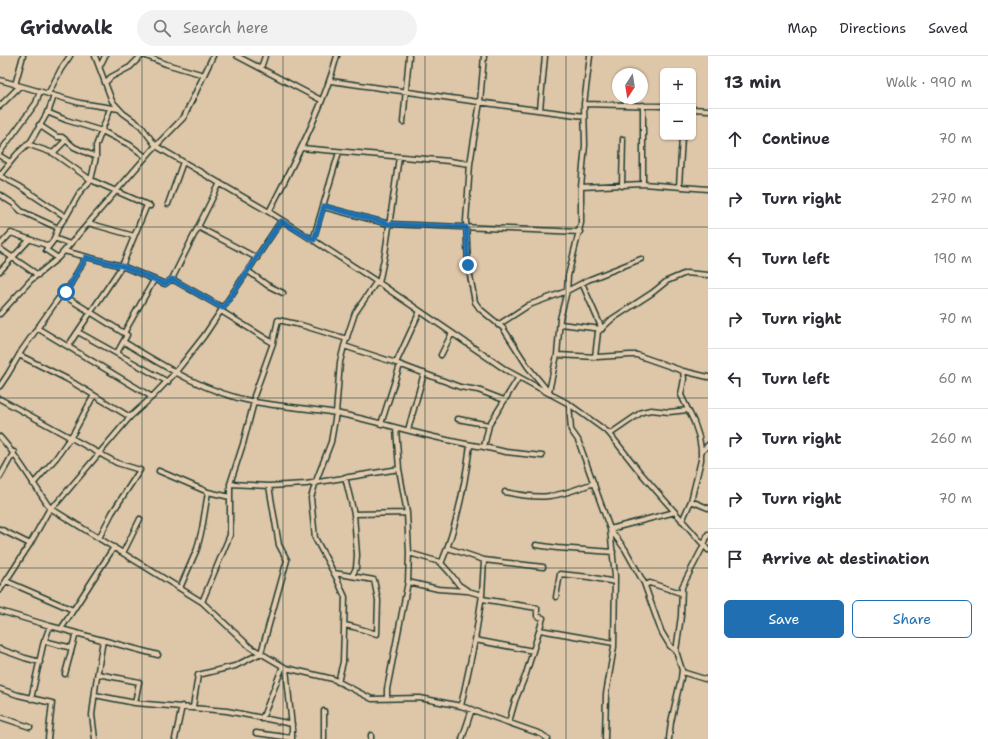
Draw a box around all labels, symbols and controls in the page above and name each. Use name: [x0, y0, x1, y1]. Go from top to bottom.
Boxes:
search box: [137, 10, 417, 46]
text: Gridwalk: [20, 15, 113, 40]
icon: search: [151, 17, 173, 39]
text: Search here: [183, 18, 269, 38]
text: Map: [788, 19, 818, 37]
text: Directions: [840, 19, 906, 37]
text: Saved: [928, 19, 968, 37]
north arrow: [612, 68, 648, 104]
map controls: [660, 68, 696, 140]
button: +: [660, 68, 696, 104]
text: 13 min: [724, 71, 781, 93]
text: Walk · 990 m: [886, 74, 972, 91]
button: −: [660, 104, 696, 140]
icon: ahead: [724, 128, 746, 150]
text: Continue: [762, 129, 830, 149]
text: 70 m: [938, 130, 972, 147]
icon: right: [724, 188, 746, 210]
text: Turn right: [762, 189, 842, 209]
text: 270 m: [930, 190, 972, 207]
icon: left: [724, 248, 746, 270]
text: Turn left: [762, 249, 830, 269]
text: 190 m: [933, 250, 972, 267]
route end: [459, 256, 477, 274]
route start: [57, 283, 75, 301]
icon: right: [724, 308, 746, 330]
text: Turn right: [762, 309, 842, 329]
text: 70 m: [938, 310, 972, 327]
icon: left: [724, 368, 746, 390]
text: Turn left: [762, 369, 830, 389]
text: 60 m: [939, 370, 972, 387]
icon: right: [724, 428, 746, 450]
text: Turn right: [762, 429, 842, 449]
text: 260 m: [930, 430, 972, 447]
icon: right: [724, 488, 746, 510]
text: Turn right: [762, 489, 842, 509]
text: 70 m: [938, 490, 972, 507]
icon: arrive: [724, 548, 746, 570]
text: Arrive at destination: [762, 549, 930, 569]
button: Save: [724, 600, 844, 638]
button: Share: [852, 600, 972, 638]

